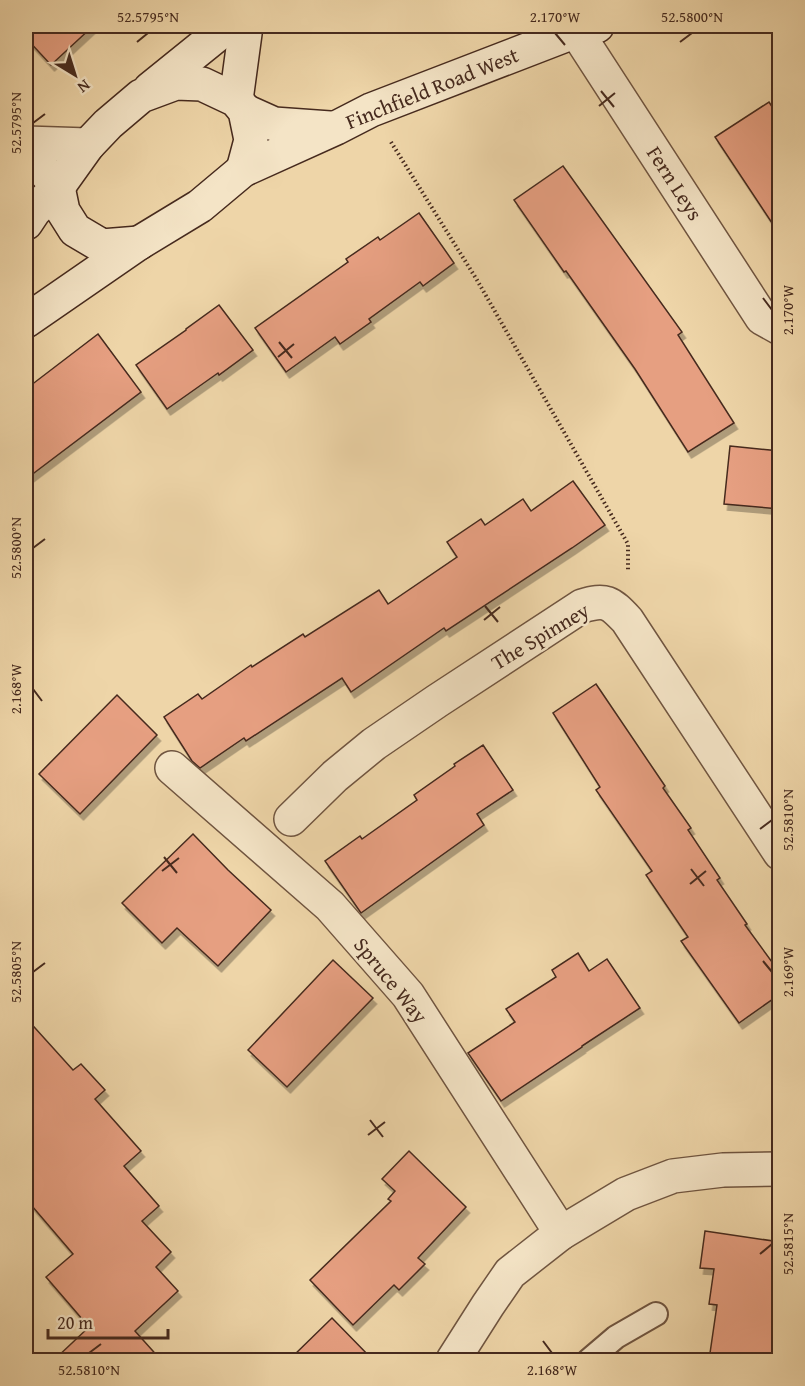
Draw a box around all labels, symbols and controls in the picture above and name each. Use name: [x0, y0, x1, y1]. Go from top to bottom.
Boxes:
text: 52.5795°N: [117, 6, 179, 27]
text: 2.170°W: [530, 6, 581, 27]
text: 52.5800°N: [661, 6, 723, 27]
street label: Finchfield Road West: [341, 39, 524, 137]
north arrow: [45, 45, 105, 105]
text: N: [72, 74, 96, 100]
text: 52.5795°N: [5, 92, 26, 154]
street label: Fern Leys: [639, 140, 711, 226]
text: 2.170°W: [777, 284, 798, 335]
text: 52.5800°N: [5, 517, 26, 579]
street label: The Spinney: [485, 594, 595, 677]
text: 2.168°W: [5, 663, 26, 714]
text: 52.5810°N: [777, 789, 798, 851]
street label: Spruce Way: [347, 930, 436, 1030]
text: 52.5805°N: [5, 941, 26, 1003]
text: 2.169°W: [777, 946, 798, 997]
text: 52.5815°N: [777, 1213, 798, 1275]
scale bar: [48, 1302, 168, 1340]
text: 20 m: [57, 1309, 93, 1336]
text: 52.5810°N: [58, 1359, 120, 1380]
text: 2.168°W: [527, 1359, 578, 1380]

